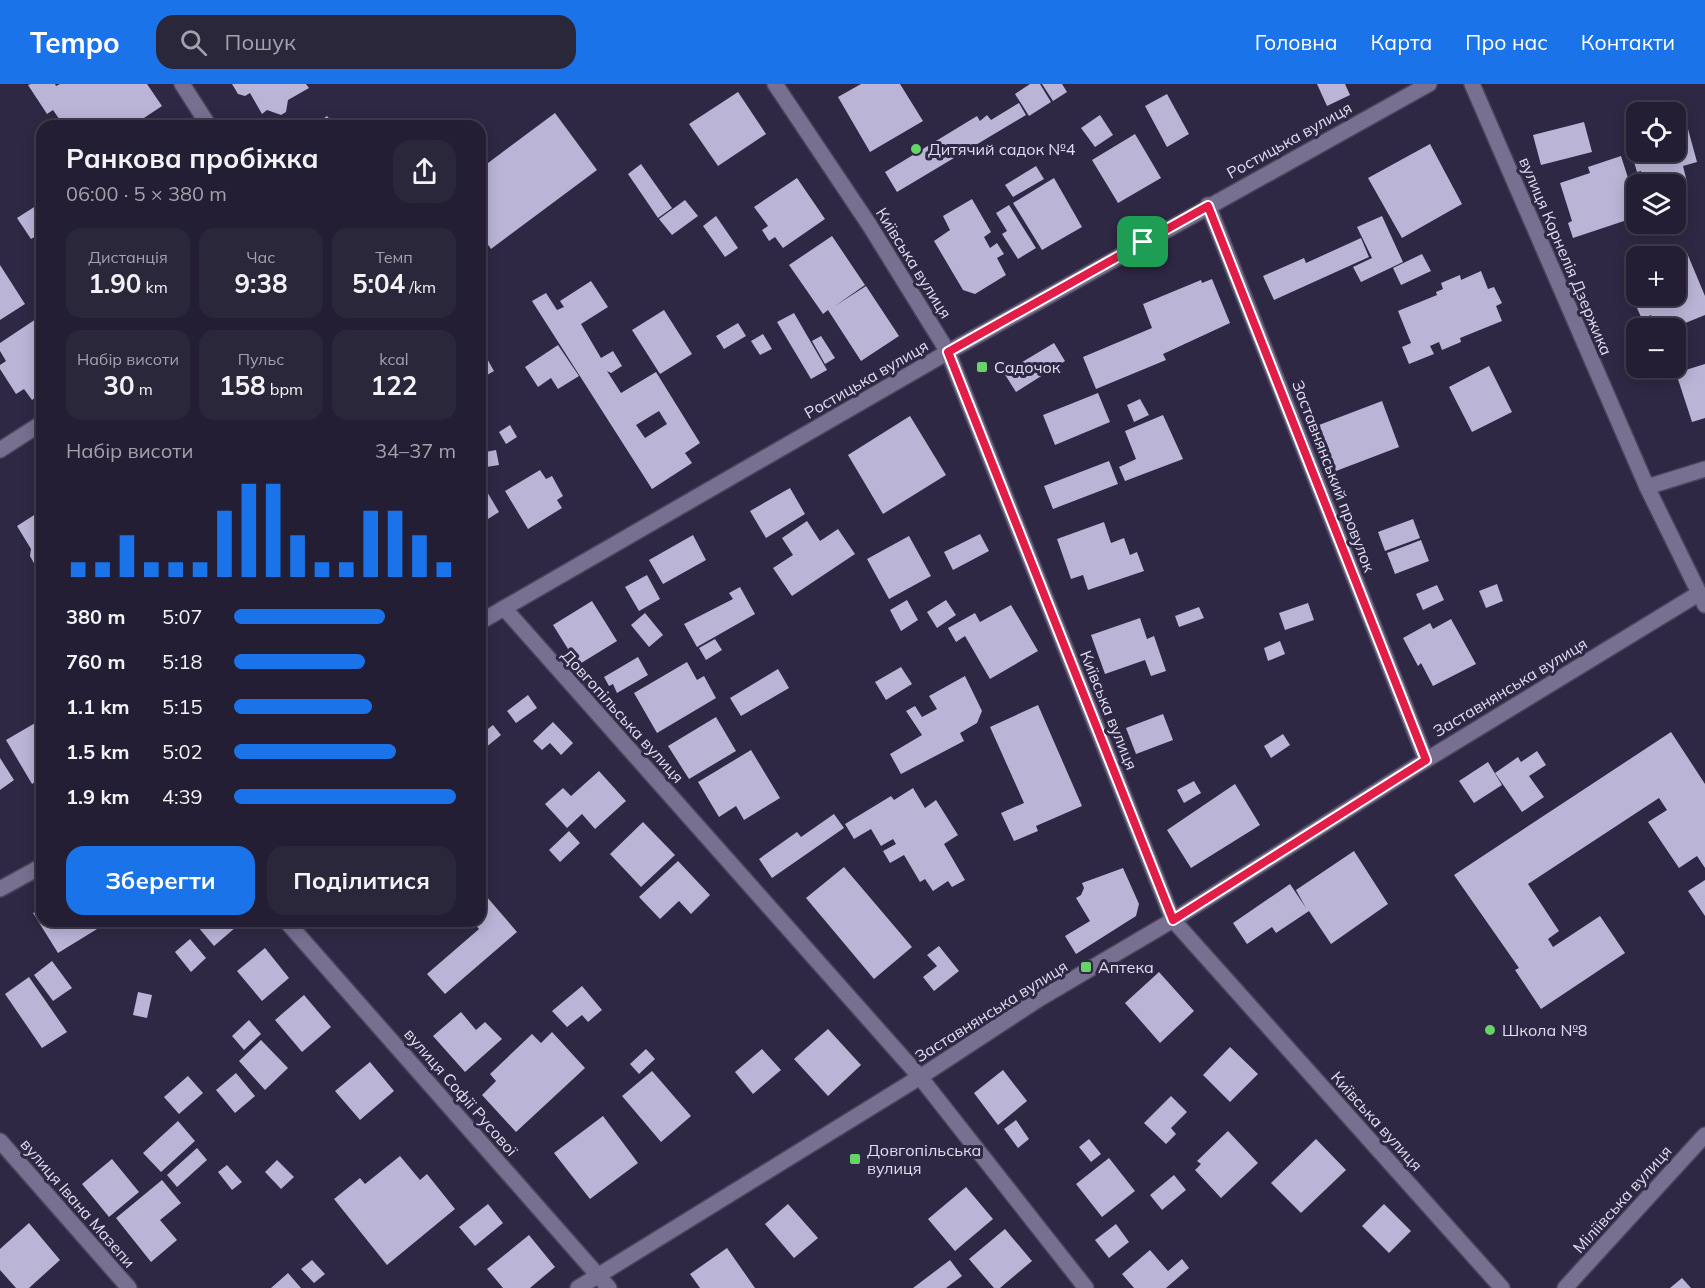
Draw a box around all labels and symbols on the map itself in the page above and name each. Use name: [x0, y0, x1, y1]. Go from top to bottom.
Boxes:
street label: Ростицька вулиця: [1223, 97, 1355, 183]
place label: Дитячий садок №4: [928, 139, 1076, 159]
marker: Дитячий садок №4: [909, 142, 923, 156]
street label: вулиця Корнелія Дзержика: [1515, 154, 1617, 358]
street label: Київська вулиця: [872, 204, 956, 322]
pin: [1117, 216, 1168, 267]
street label: Ростицька вулиця: [800, 335, 932, 423]
place label: Садочок: [994, 357, 1061, 377]
marker: Садочок: [975, 360, 989, 374]
street label: Заставнянський провулок: [1288, 377, 1380, 575]
street label: Заставнянська вулиця: [1429, 633, 1591, 741]
street label: Довгопільська вулиця: [558, 645, 688, 787]
street label: Київська вулиця: [1076, 647, 1142, 773]
street label: Заставнянська вулиця: [911, 956, 1071, 1066]
place label: Аптека: [1098, 957, 1154, 977]
marker: Аптека: [1079, 960, 1093, 974]
place label: Школа №8: [1502, 1020, 1587, 1040]
marker: Школа №8: [1483, 1023, 1497, 1037]
street label: вулиця Софії Русової: [400, 1024, 523, 1161]
street label: Київська вулиця: [1327, 1067, 1427, 1175]
street label: вулиця Івана Мазепи: [16, 1134, 140, 1272]
place label: Довгопільська вулиця: [867, 1140, 981, 1178]
street label: Міліївська вулиця: [1568, 1141, 1676, 1257]
marker: Довгопільська вулиця: [848, 1152, 862, 1166]

